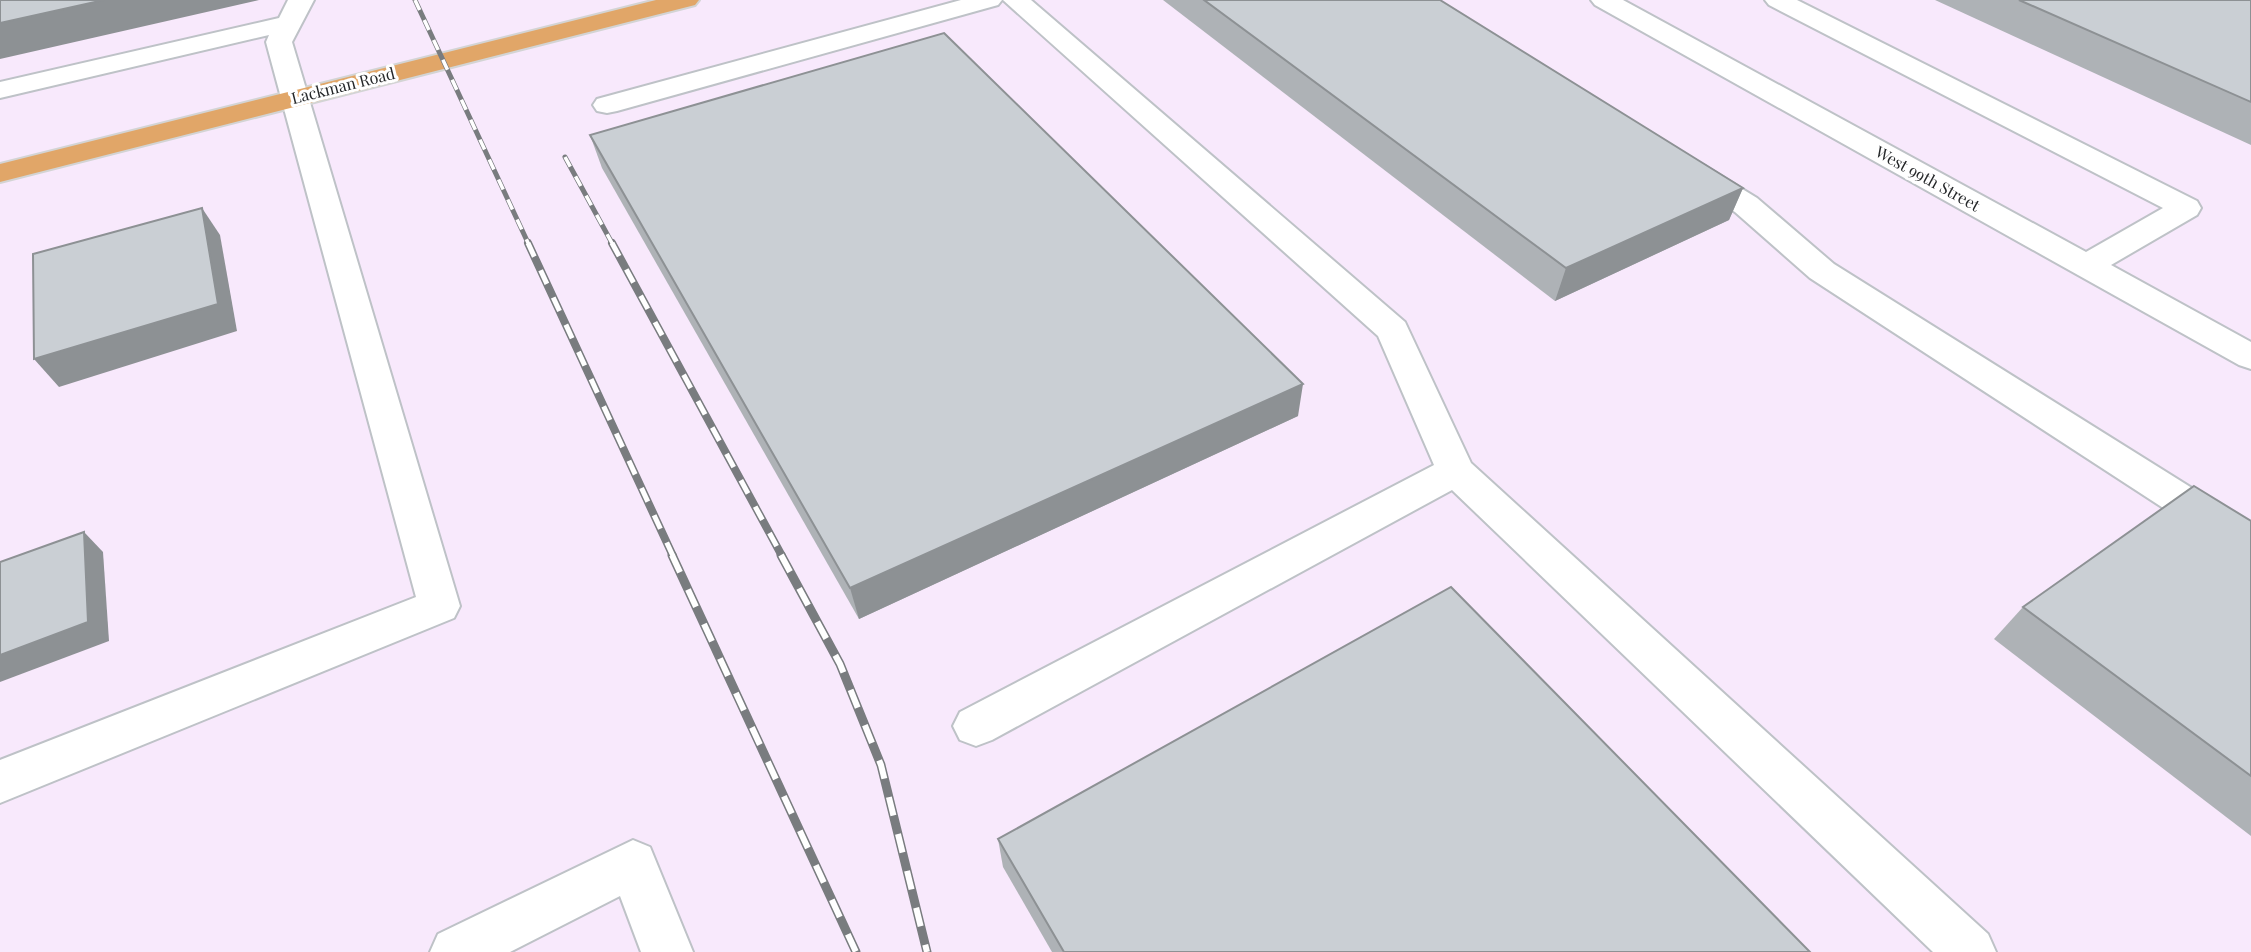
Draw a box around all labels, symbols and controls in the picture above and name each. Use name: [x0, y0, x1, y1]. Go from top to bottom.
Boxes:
street label: Lackman Road: [289, 62, 397, 108]
street label: West 99th Street: [1871, 140, 1984, 216]

